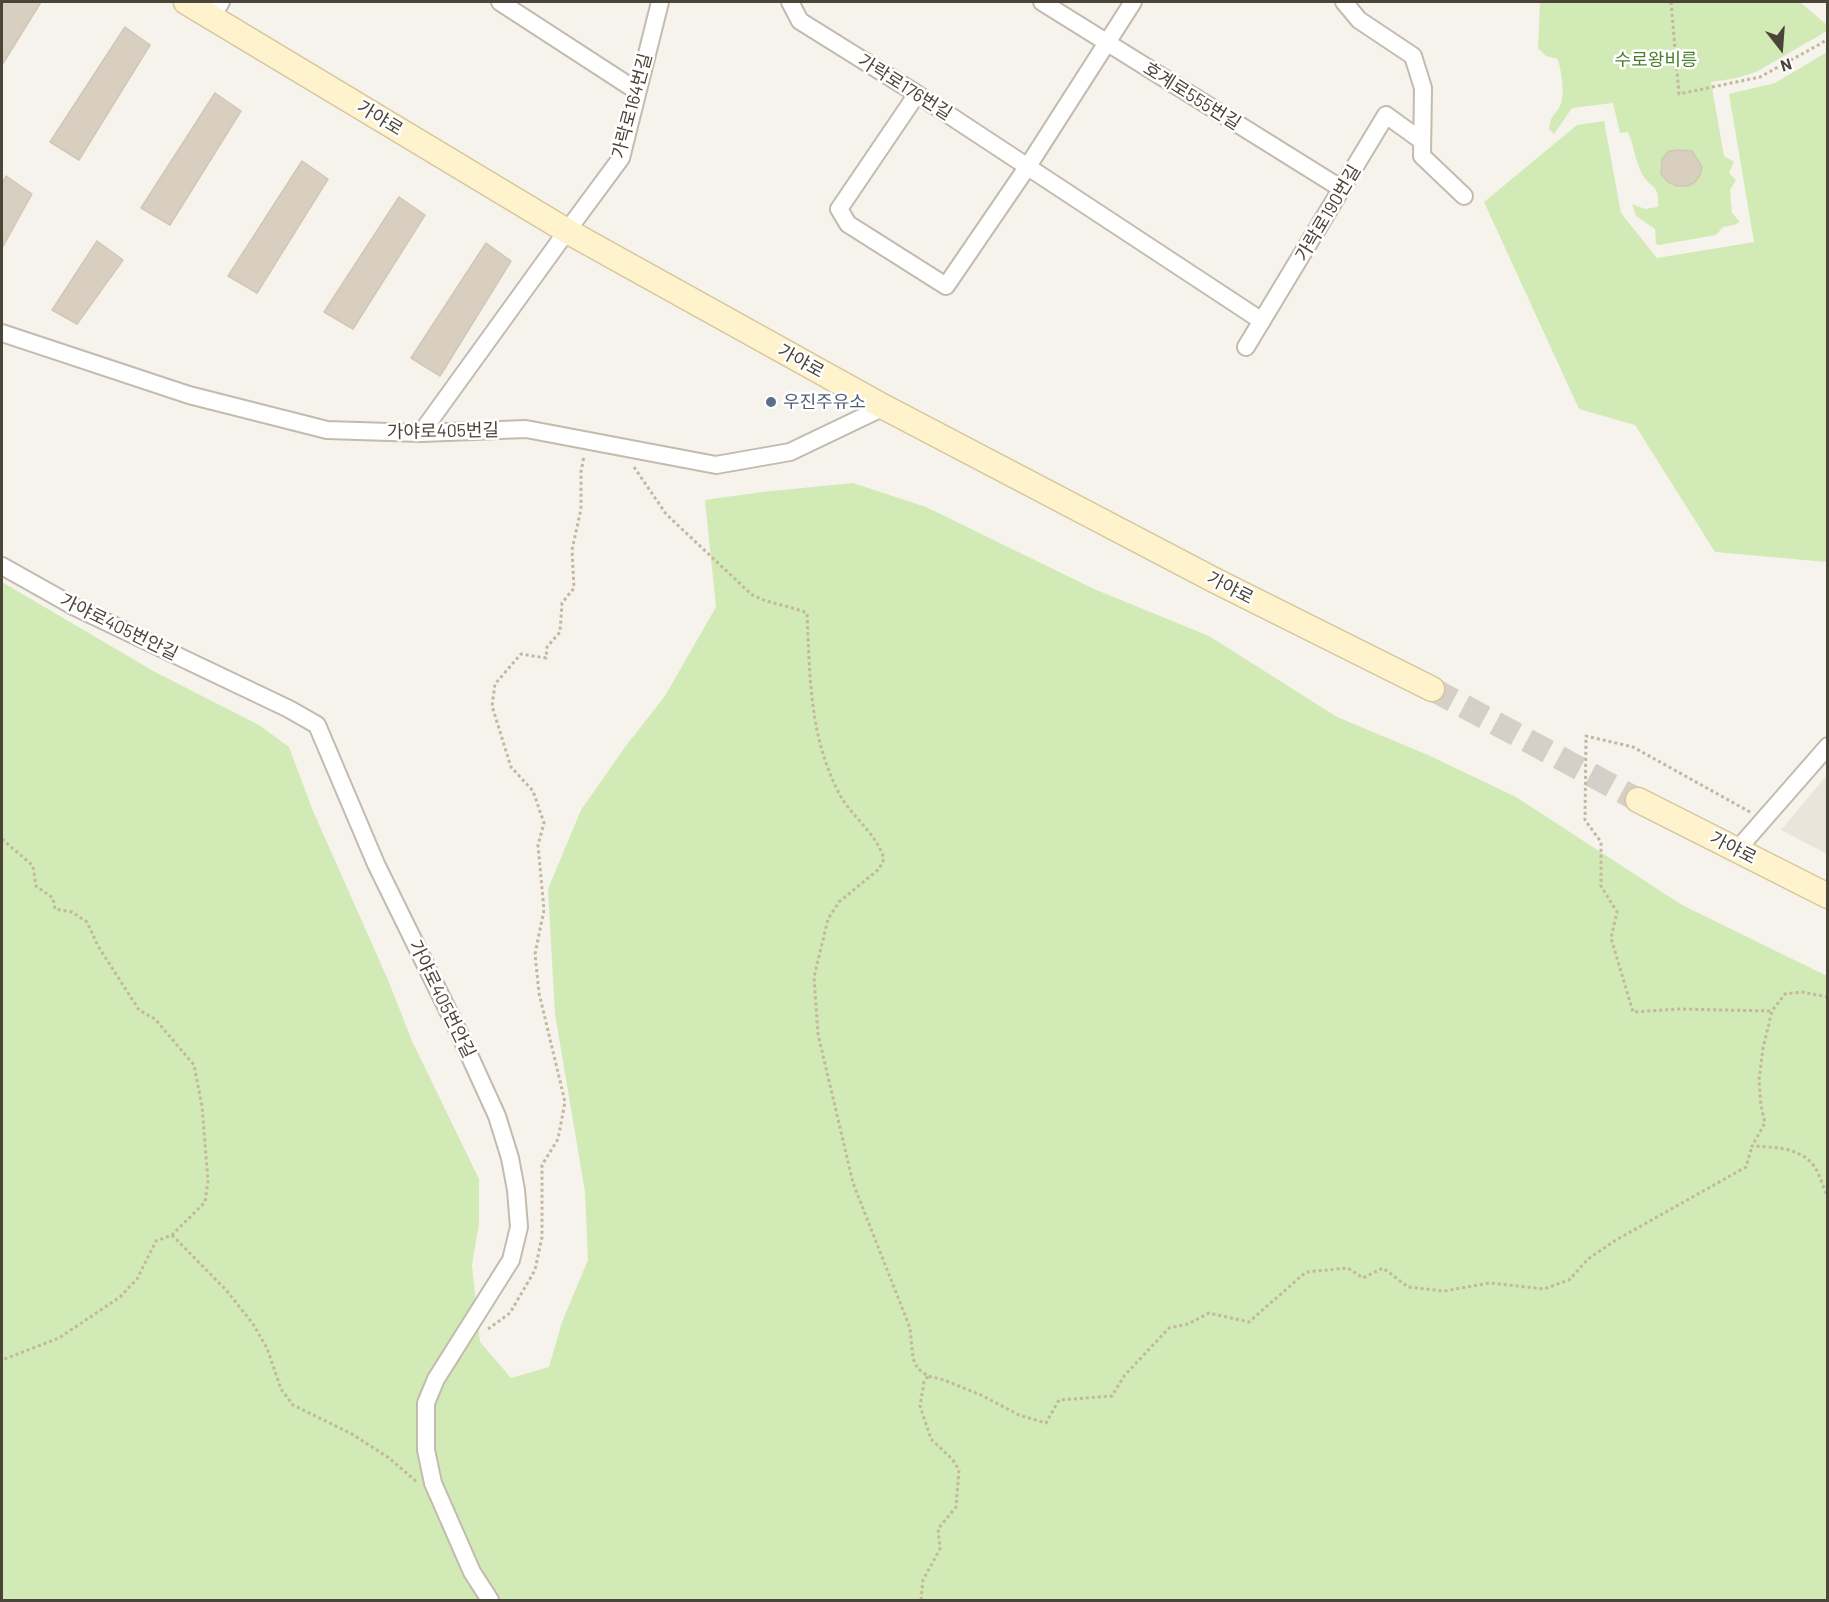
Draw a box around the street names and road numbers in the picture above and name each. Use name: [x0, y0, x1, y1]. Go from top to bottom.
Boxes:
street label: 가락로176번길: [854, 50, 956, 124]
street label: 가락로164번길: [608, 51, 656, 161]
street label: 호계로555번길: [1139, 58, 1245, 134]
street label: 가야로: [353, 96, 407, 140]
street label: 가락로190번길: [1291, 161, 1365, 265]
street label: 가야로: [774, 340, 828, 382]
street label: 가야로405번길: [387, 419, 499, 443]
street label: 가야로: [1203, 567, 1257, 609]
street label: 가야로405번안길: [56, 589, 182, 665]
street label: 가야로: [1706, 827, 1760, 869]
street label: 가야로405번안길: [404, 936, 480, 1062]

